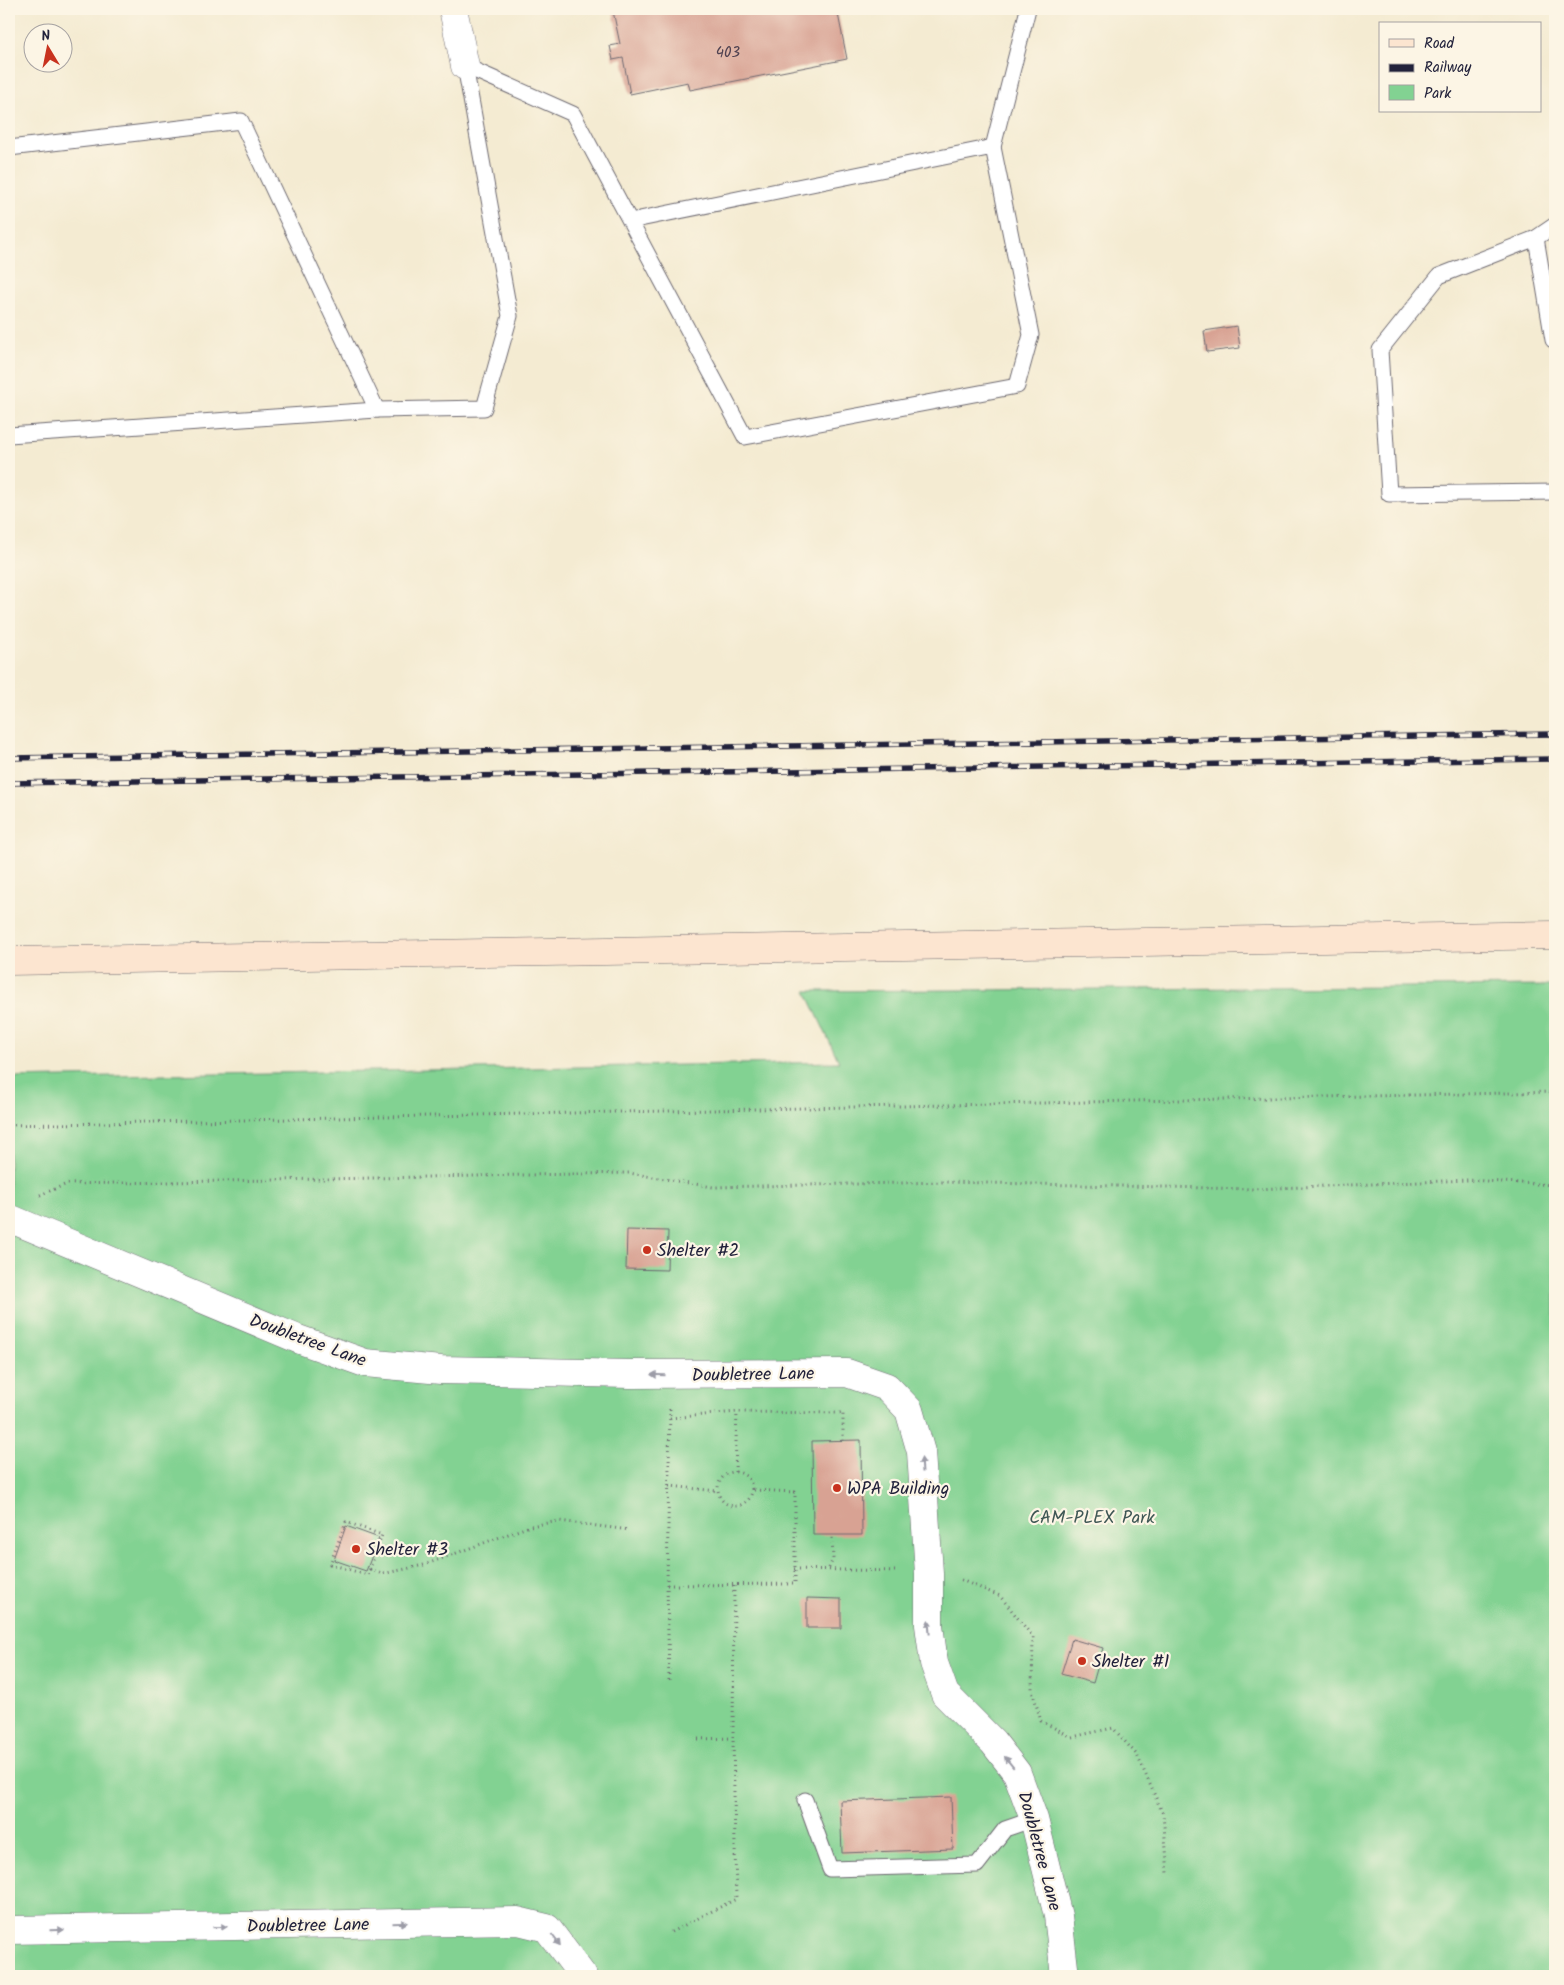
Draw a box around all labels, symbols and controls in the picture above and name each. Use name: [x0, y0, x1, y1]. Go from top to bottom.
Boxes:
north arrow: [22, 22, 72, 72]
legend: [1379, 22, 1542, 112]
text: N: [40, 25, 52, 48]
text: Road: [1424, 32, 1455, 56]
house number: 403: [716, 41, 741, 65]
text: Railway: [1424, 56, 1472, 80]
text: Park: [1424, 82, 1452, 106]
place label: Shelter #2: [657, 1237, 739, 1266]
marker: Shelter #2: [641, 1244, 653, 1256]
street label: Doubletree Lane: [245, 1307, 370, 1376]
street label: Doubletree Lane: [691, 1360, 815, 1391]
one-way arrow: [649, 1371, 665, 1379]
one-way arrow: [917, 1456, 925, 1472]
place label: WPA Building: [847, 1475, 949, 1504]
marker: WPA Building: [831, 1482, 843, 1494]
park label: CAM-PLEX Park: [1029, 1504, 1155, 1533]
place label: Shelter #3: [366, 1536, 448, 1565]
marker: Shelter #3: [350, 1543, 362, 1555]
one-way arrow: [925, 1618, 933, 1634]
place label: Shelter #1: [1092, 1648, 1169, 1677]
marker: Shelter #1: [1076, 1655, 1088, 1667]
one-way arrow: [1003, 1756, 1014, 1769]
street label: Doubletree Lane: [1009, 1788, 1068, 1914]
street label: Doubletree Lane: [246, 1911, 370, 1942]
one-way arrow: [392, 1919, 408, 1927]
one-way arrow: [212, 1923, 228, 1931]
one-way arrow: [50, 1926, 66, 1934]
one-way arrow: [550, 1933, 561, 1946]

